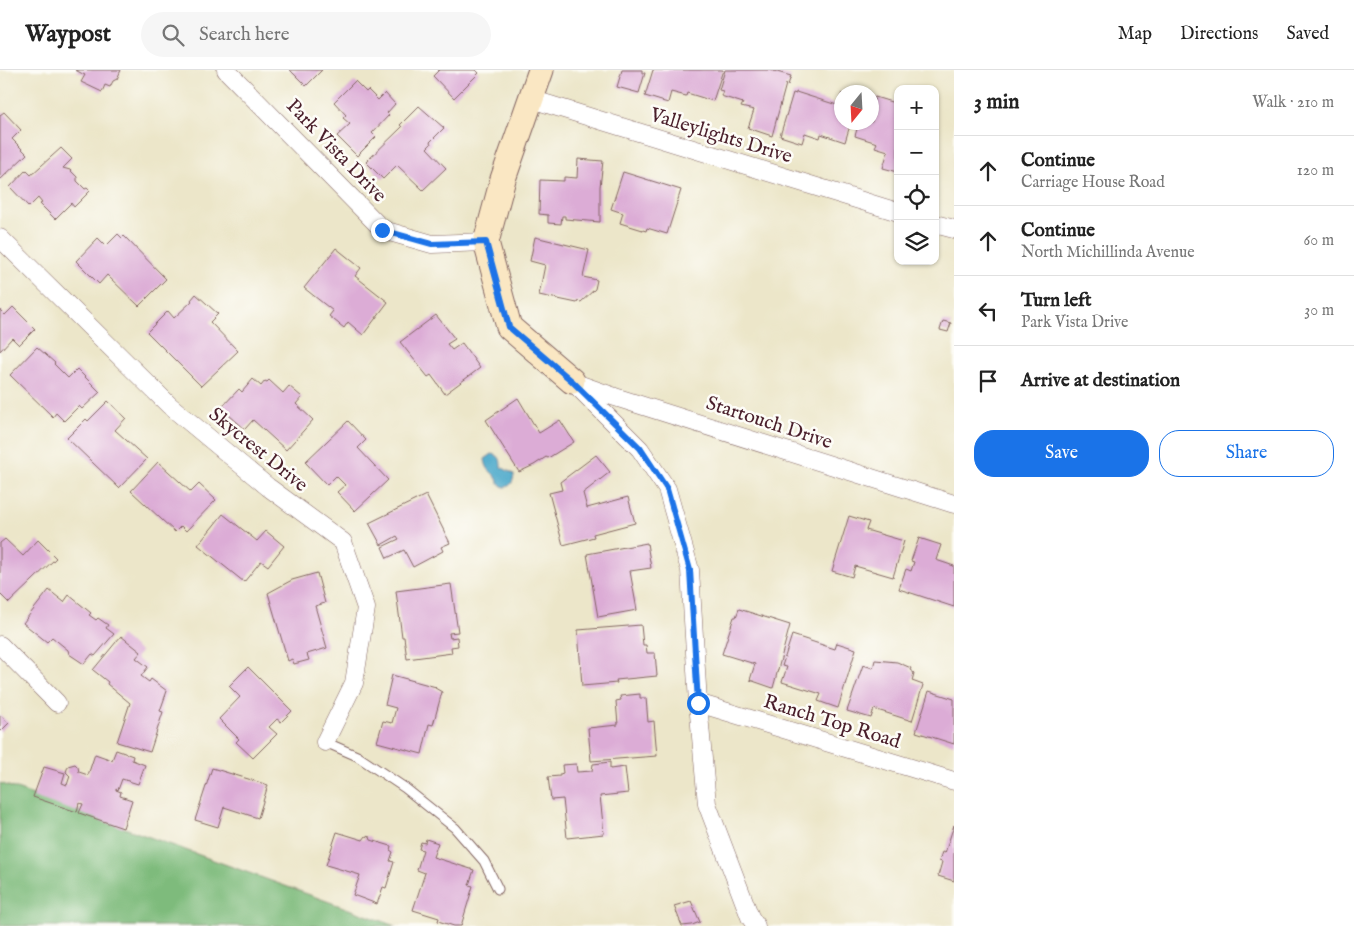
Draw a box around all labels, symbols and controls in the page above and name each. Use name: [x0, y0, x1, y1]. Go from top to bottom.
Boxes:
search box: [141, 12, 491, 57]
text: Waypost: [25, 19, 111, 50]
icon: search: [159, 21, 187, 49]
text: Search here: [199, 23, 290, 47]
text: Map: [1118, 23, 1152, 46]
text: Directions: [1180, 23, 1258, 46]
text: Saved: [1286, 23, 1329, 46]
north arrow: [834, 85, 879, 130]
map controls: [894, 85, 939, 265]
button: +: [894, 85, 939, 130]
text: 3 min: [974, 89, 1019, 116]
text: Walk · 210 m: [1252, 93, 1334, 113]
street label: Park Vista Drive: [280, 94, 392, 208]
street label: Valleylights Drive: [646, 102, 795, 169]
button: −: [894, 130, 939, 175]
text: Continue: [1021, 149, 1095, 173]
icon: ahead: [974, 157, 1002, 185]
text: 120 m: [1297, 161, 1334, 181]
text: Carriage House Road: [1021, 173, 1165, 193]
button: locate: [894, 175, 939, 220]
route end: [371, 219, 394, 242]
text: Continue: [1021, 219, 1095, 243]
button: layers: [894, 220, 939, 265]
icon: ahead: [974, 227, 1002, 255]
text: 60 m: [1304, 231, 1334, 251]
text: North Michillinda Avenue: [1021, 243, 1195, 263]
text: Turn left: [1021, 289, 1092, 313]
icon: left: [974, 297, 1002, 325]
text: 30 m: [1304, 301, 1334, 321]
text: Park Vista Drive: [1021, 313, 1128, 333]
icon: arrive: [974, 367, 1002, 395]
text: Arrive at destination: [1021, 369, 1180, 393]
street label: Startouch Drive: [703, 391, 835, 455]
street label: Skycrest Drive: [203, 402, 313, 498]
button: Save: [974, 430, 1149, 477]
button: Share: [1159, 430, 1334, 477]
street label: Ranch Top Road: [760, 689, 904, 755]
route start: [687, 692, 710, 715]

